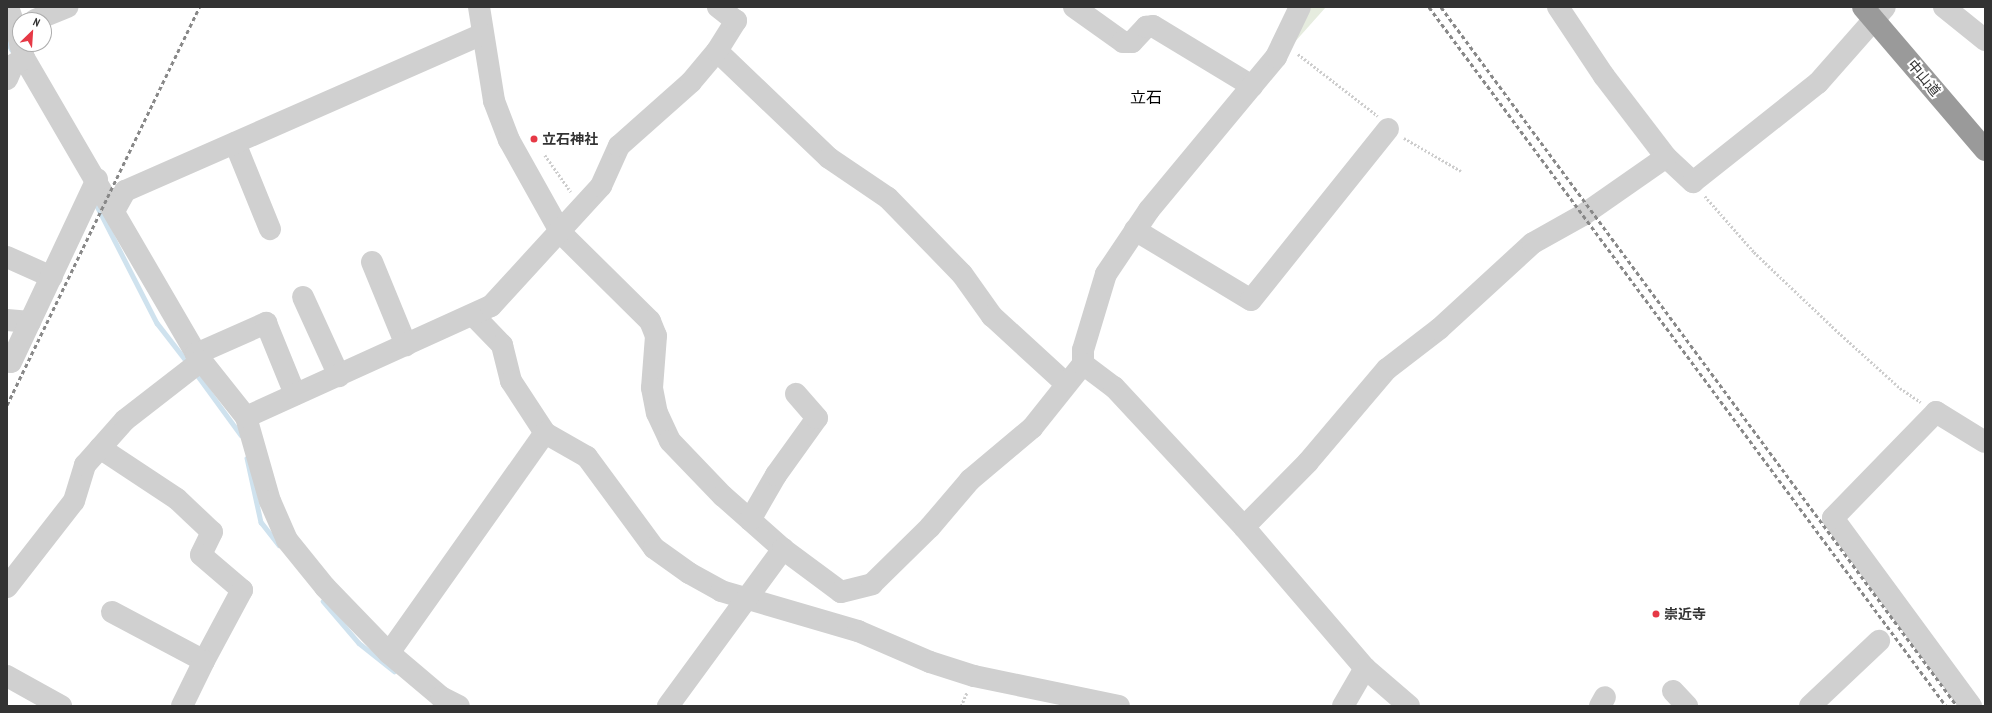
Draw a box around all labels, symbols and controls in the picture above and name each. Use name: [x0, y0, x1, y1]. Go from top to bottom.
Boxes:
north arrow: [12, 12, 52, 52]
text: N: [31, 14, 42, 30]
street label: 中山道: [1904, 57, 1944, 99]
district label: 立石: [1130, 87, 1162, 107]
place label: 立石神社: [542, 131, 598, 147]
marker: 立石神社: [529, 134, 539, 144]
place label: 崇近寺: [1664, 606, 1706, 622]
marker: 崇近寺: [1651, 609, 1661, 619]

